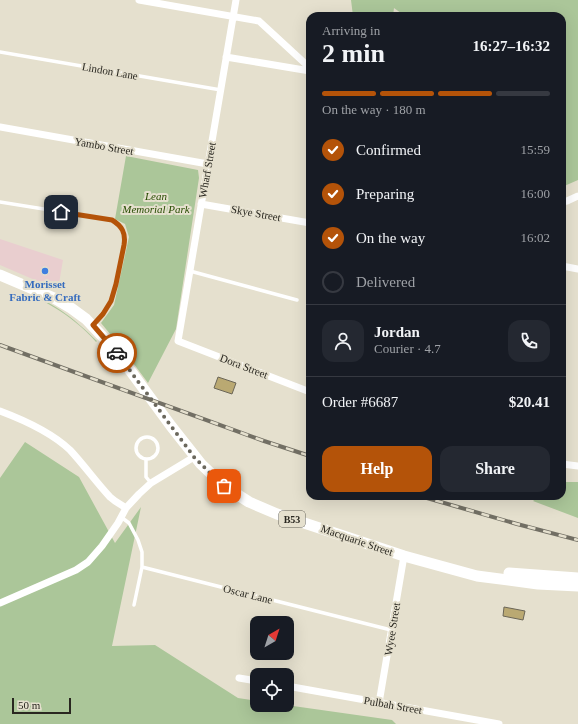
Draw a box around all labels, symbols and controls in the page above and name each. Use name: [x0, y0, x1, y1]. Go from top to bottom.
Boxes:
text: Arriving in: [322, 23, 380, 38]
text: 16:27–16:32: [473, 38, 550, 54]
text: 2 min: [322, 39, 385, 68]
street label: Lindon Lane: [81, 60, 139, 82]
text: On the way · 180 m: [322, 102, 426, 117]
street label: Yambo Street: [74, 135, 134, 157]
icon: check: [322, 139, 344, 161]
street label: Wharf Street: [196, 141, 218, 199]
text: Confirmed: [356, 142, 421, 158]
text: 15:59: [520, 142, 550, 157]
icon: check: [322, 183, 344, 205]
text: Preparing: [356, 186, 414, 202]
text: 16:00: [520, 186, 550, 201]
park label: Lean Memorial Park: [121, 190, 191, 215]
pin: [44, 195, 78, 229]
icon: home: [50, 201, 72, 223]
street label: Skye Street: [230, 203, 282, 223]
icon: check: [322, 227, 344, 249]
text: On the way: [356, 230, 425, 246]
text: 16:02: [520, 230, 550, 245]
marker: Morisset Fabric & Craft: [40, 266, 50, 276]
text: Delivered: [356, 274, 415, 290]
place label: Morisset Fabric & Craft: [9, 278, 81, 303]
button: person: [322, 320, 364, 362]
button: phone: [508, 320, 550, 362]
text: Jordan: [374, 324, 420, 340]
courier: [97, 333, 137, 373]
text: Courier · 4.7: [374, 341, 441, 356]
icon: car: [106, 342, 128, 364]
street label: Dora Street: [218, 351, 270, 381]
text: Order #6687: [322, 394, 398, 410]
text: $20.41: [509, 394, 550, 410]
button: Help: [322, 446, 432, 492]
button: Share: [440, 446, 550, 492]
pin: [207, 469, 241, 503]
icon: bag: [213, 475, 235, 497]
road number: B53: [279, 511, 305, 527]
street label: Macquarie Street: [319, 522, 395, 558]
street label: Oscar Lane: [222, 582, 274, 606]
street label: Wyee Street: [382, 602, 402, 656]
north arrow: [250, 616, 294, 660]
map controls: [250, 616, 294, 712]
button: locate: [250, 668, 294, 712]
street label: Pulbah Street: [363, 694, 423, 716]
scale bar: [12, 696, 71, 715]
text: 50 m: [18, 699, 40, 711]

